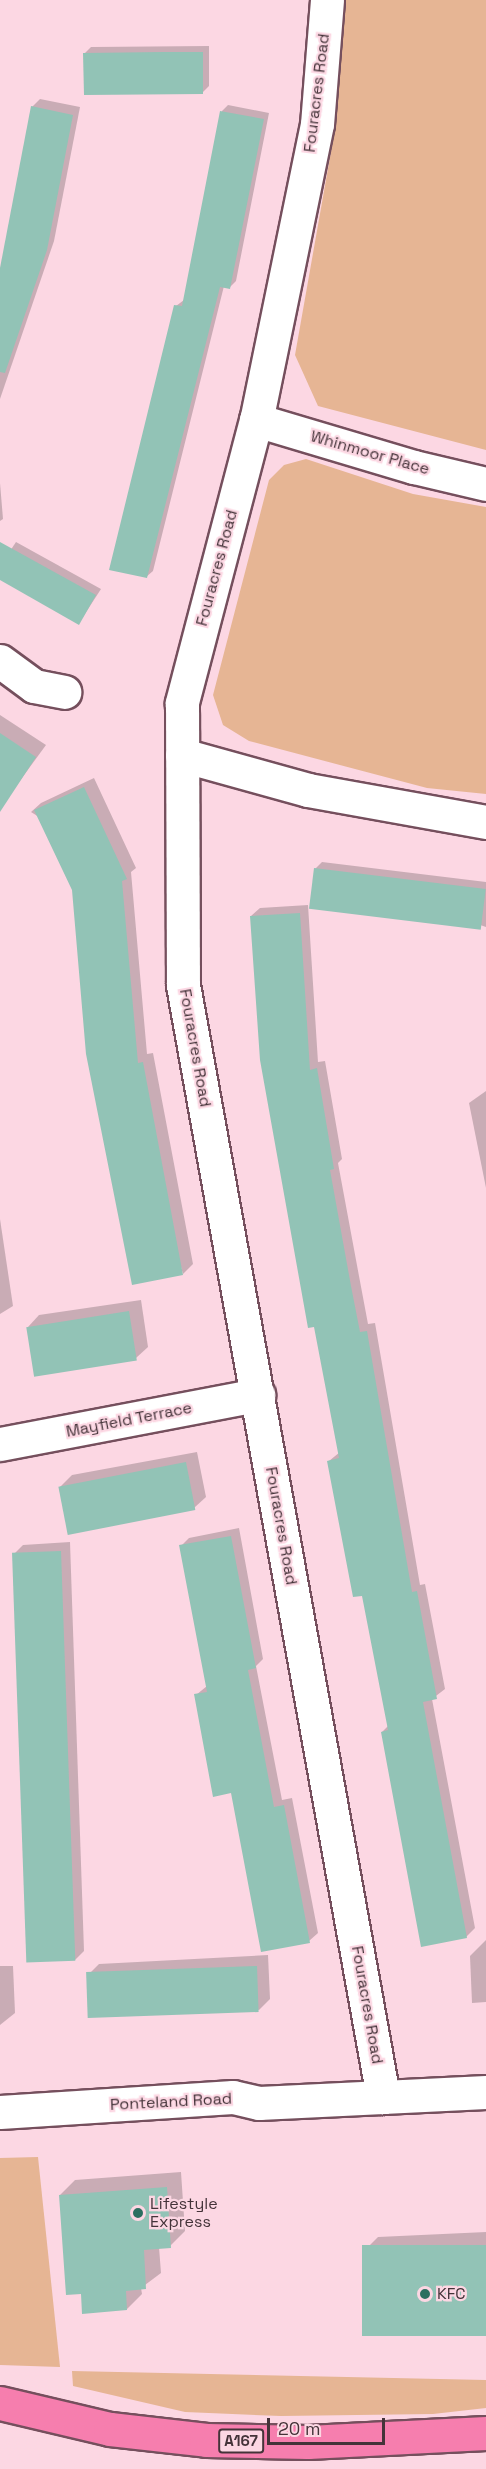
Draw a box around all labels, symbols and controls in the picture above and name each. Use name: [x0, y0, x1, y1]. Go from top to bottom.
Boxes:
street label: Fouracres Road: [300, 32, 334, 154]
street label: Whinmoor Place: [308, 427, 432, 479]
street label: Fouracres Road: [192, 508, 242, 628]
street label: Fouracres Road: [175, 987, 215, 1109]
street label: Mayfield Terrace: [64, 1398, 194, 1442]
street label: Fouracres Road: [261, 1465, 301, 1587]
street label: Fouracres Road: [347, 1944, 387, 2066]
street label: Ponteland Road: [110, 2089, 232, 2115]
place label: Lifestyle Express: [150, 2194, 218, 2232]
marker: Lifestyle Express: [131, 2206, 145, 2220]
place label: KFC: [437, 2284, 466, 2304]
marker: KFC: [418, 2287, 432, 2301]
scale bar: [270, 2406, 388, 2444]
text: 20 m: [278, 2417, 321, 2440]
road number: A167: [217, 2429, 265, 2453]

